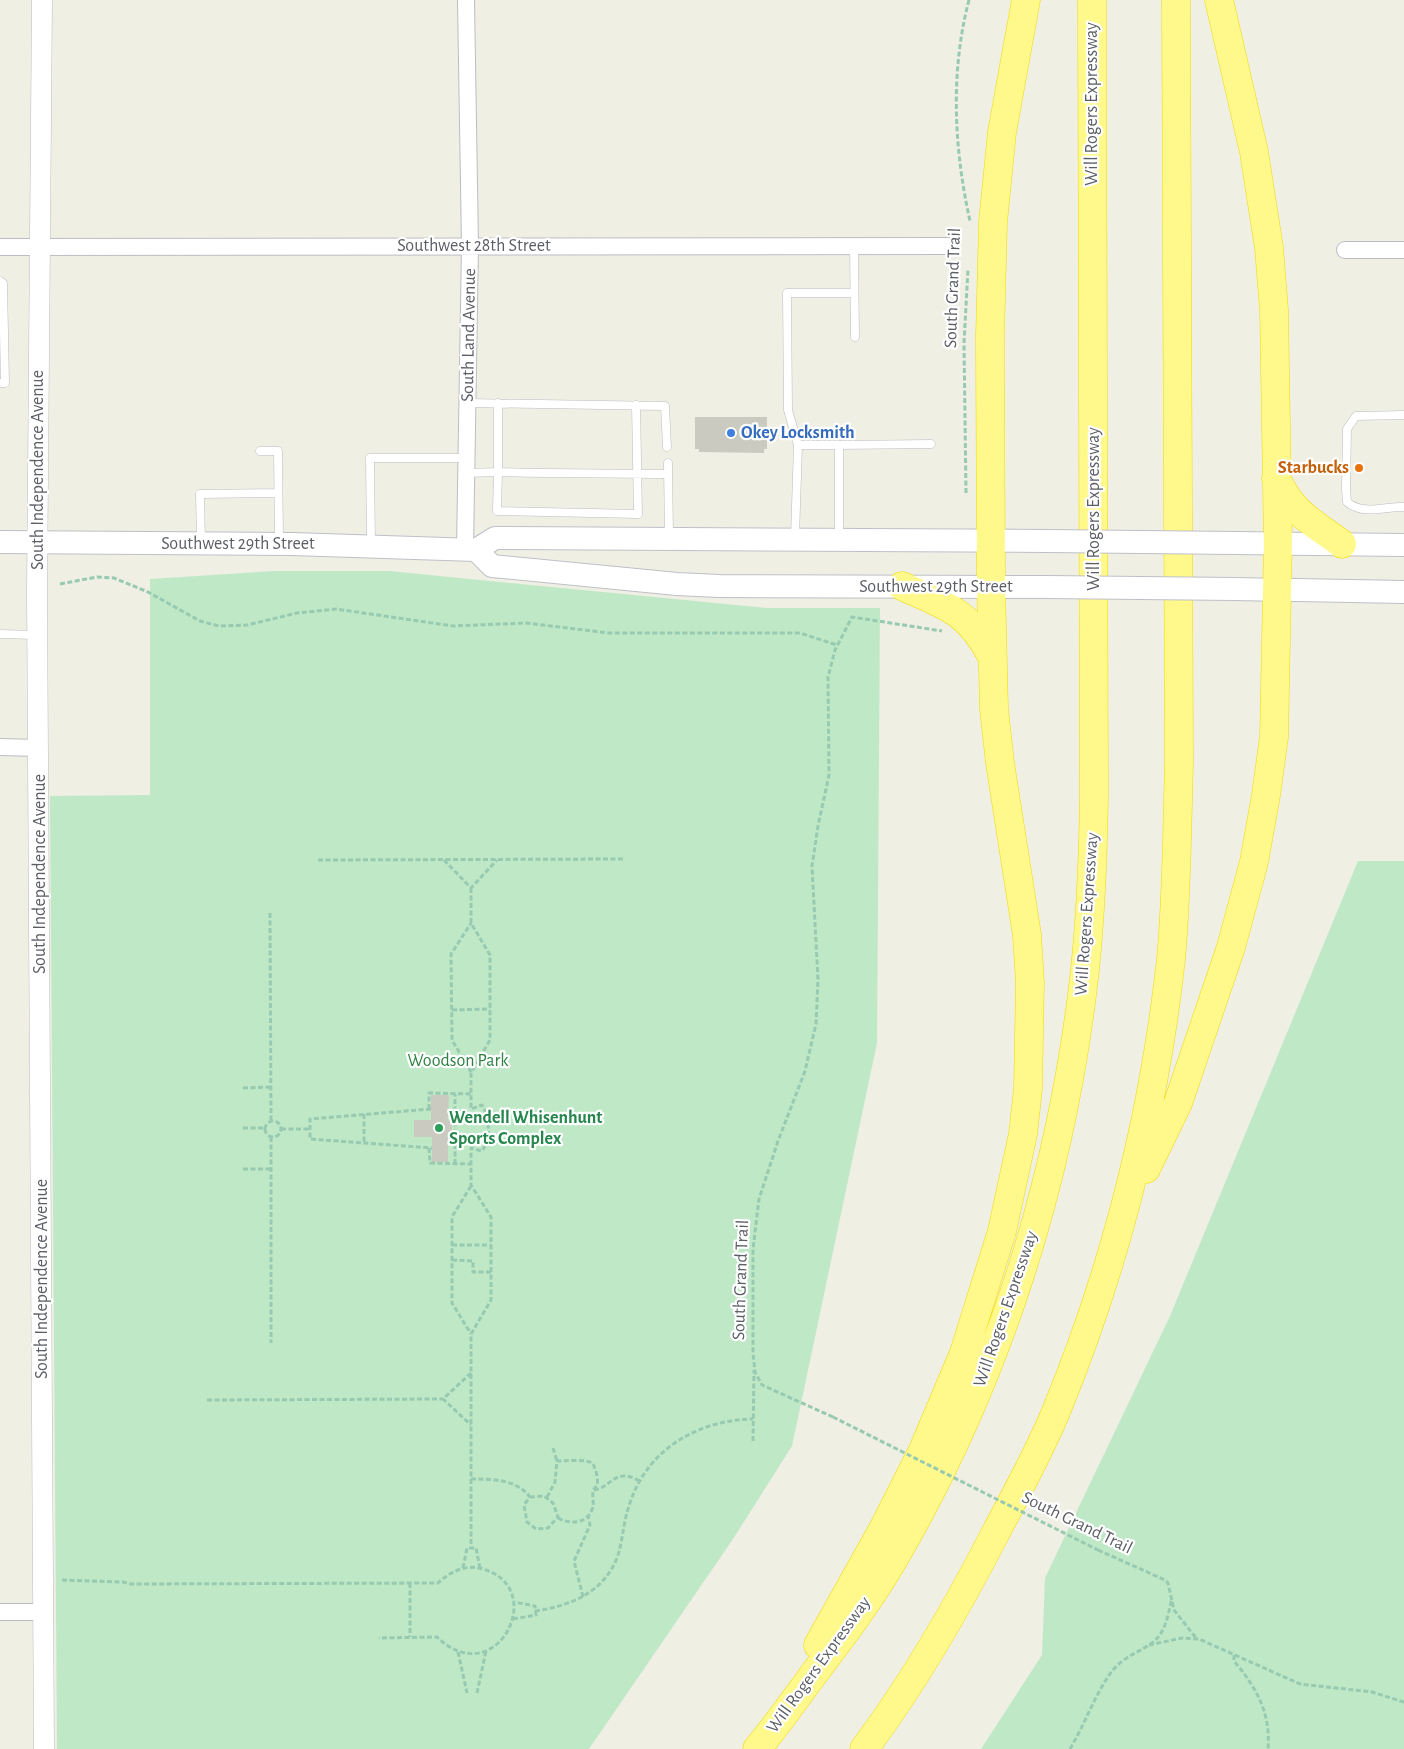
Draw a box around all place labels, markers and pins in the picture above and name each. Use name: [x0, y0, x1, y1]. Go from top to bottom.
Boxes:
place label: Okey Locksmith: [741, 424, 855, 442]
marker: Okey Locksmith: [725, 427, 737, 439]
place label: Starbucks: [1278, 459, 1349, 477]
marker: Starbucks: [1353, 462, 1365, 474]
place label: Wendell Whisenhunt Sports Complex: [449, 1109, 602, 1148]
marker: Wendell Whisenhunt Sports Complex: [433, 1122, 445, 1134]

